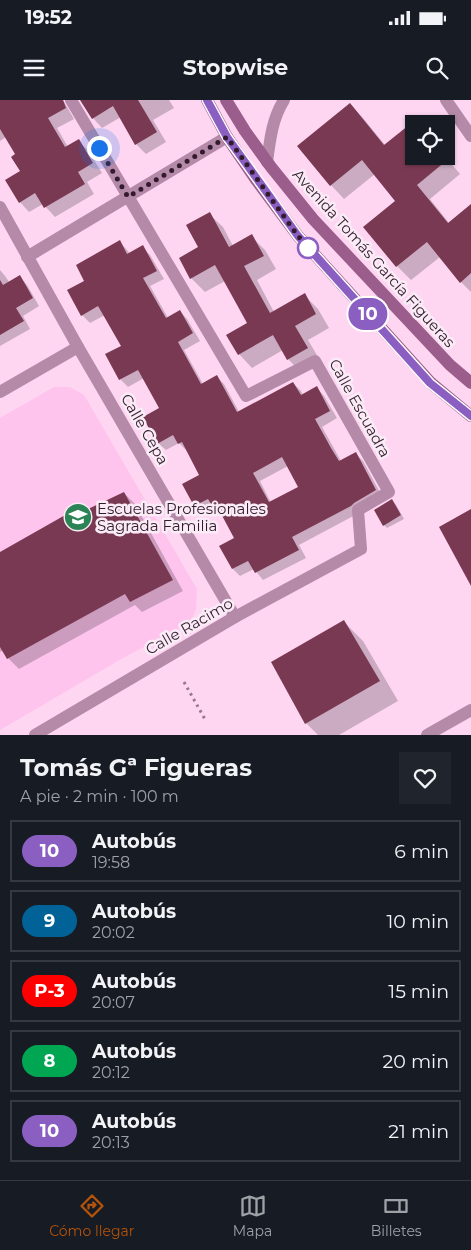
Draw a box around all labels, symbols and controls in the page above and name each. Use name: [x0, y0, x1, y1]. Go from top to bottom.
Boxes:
text: 19:52: [25, 6, 72, 29]
icon: menu: [20, 54, 48, 82]
text: Stopwise: [183, 54, 288, 81]
icon: search: [423, 54, 451, 82]
map controls: [405, 115, 455, 165]
button: locate: [405, 115, 455, 165]
your location: [87, 136, 112, 161]
street label: Avenida Tomás García Figueras: [289, 165, 459, 351]
unlabelled marker: [297, 237, 319, 259]
line badge: 10: [346, 298, 390, 330]
text: 10: [358, 303, 378, 325]
street label: Calle Escuadra: [325, 356, 395, 460]
street label: Calle Cepa: [117, 390, 173, 468]
place label: Escuelas Profesionales Sagrada Familia: [97, 499, 266, 535]
school or university icon: Escuelas Profesionales Sagrada Familia: [63, 502, 93, 532]
street label: Calle Racimo: [142, 593, 236, 659]
button: heart: [399, 752, 451, 804]
text: Tomás Gª Figueras: [20, 753, 252, 782]
text: A pie · 2 min · 100 m: [20, 787, 179, 806]
text: Autobús: [92, 830, 176, 853]
text: 10: [40, 840, 59, 862]
text: 6 min: [394, 840, 449, 863]
text: 19:58: [92, 853, 130, 872]
text: Autobús: [92, 900, 176, 923]
text: 9: [44, 910, 55, 932]
text: 10 min: [386, 910, 449, 933]
text: 20:02: [92, 923, 135, 942]
text: Autobús: [92, 970, 176, 993]
text: P-3: [34, 980, 65, 1002]
text: 15 min: [388, 980, 449, 1003]
text: 20:07: [92, 993, 135, 1012]
text: Autobús: [92, 1040, 176, 1063]
text: 8: [44, 1050, 55, 1072]
text: 20 min: [383, 1050, 449, 1073]
text: 20:12: [92, 1063, 130, 1082]
text: Autobús: [92, 1110, 176, 1133]
text: 10: [40, 1120, 59, 1142]
text: 21 min: [388, 1120, 449, 1143]
text: 20:13: [92, 1133, 130, 1152]
tab: Cómo llegar: [49, 1192, 134, 1240]
tab: Mapa: [233, 1192, 272, 1240]
tab: Billetes: [371, 1192, 422, 1240]

